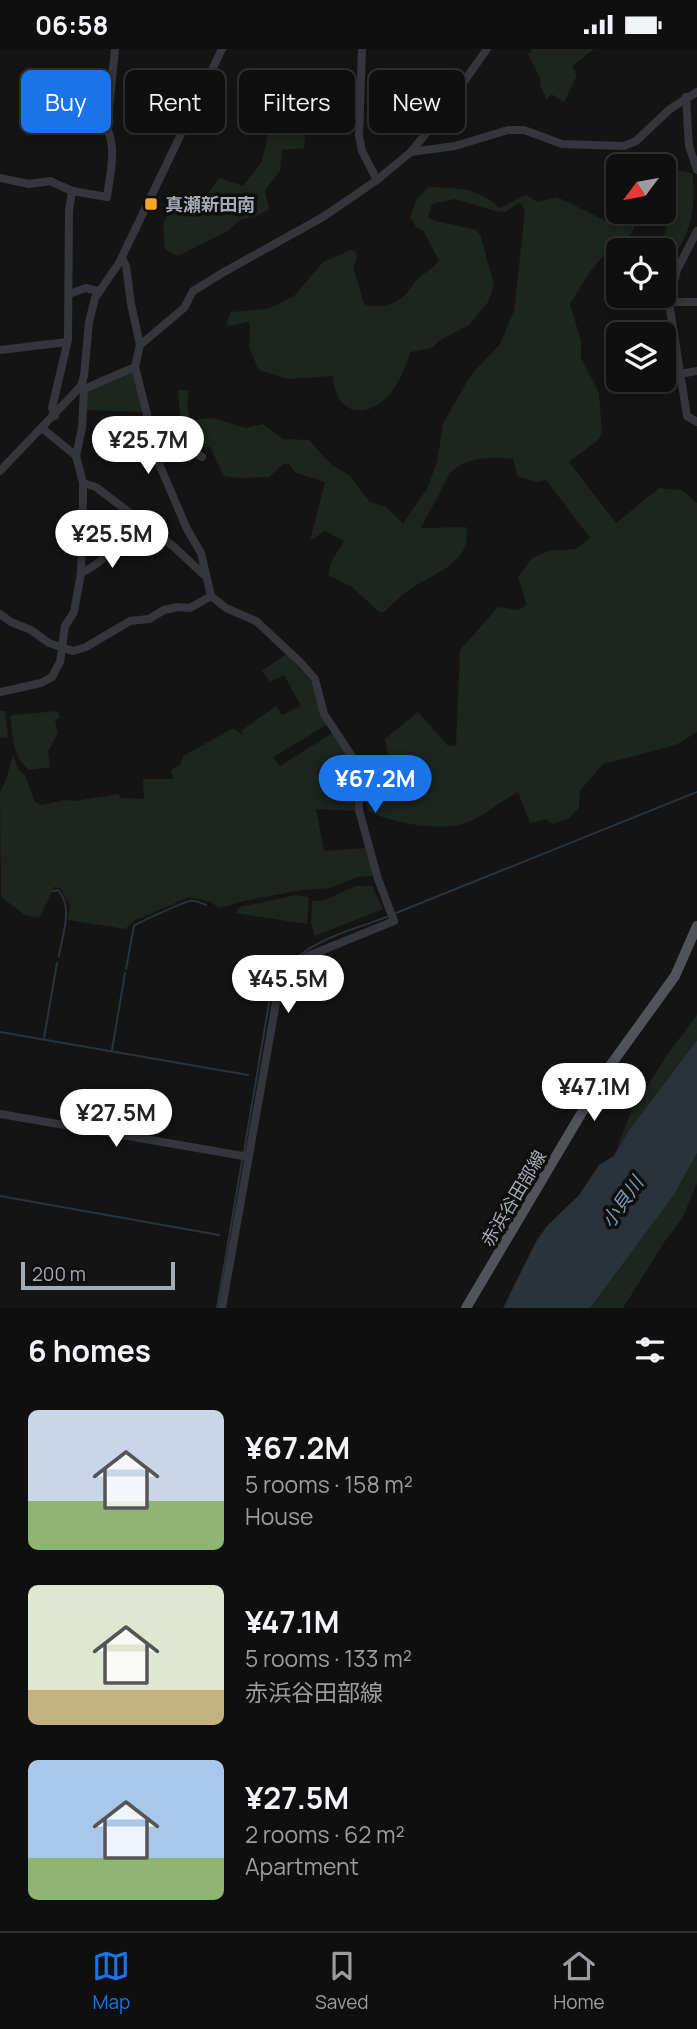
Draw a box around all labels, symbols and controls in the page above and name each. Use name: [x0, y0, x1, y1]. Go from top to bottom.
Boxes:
text: 06:58: [35, 7, 108, 43]
chip: Buy: [21, 70, 111, 133]
chip: Rent: [125, 70, 225, 133]
chip: Filters: [239, 70, 355, 133]
chip: New: [369, 70, 465, 133]
north arrow: [606, 154, 676, 224]
map controls: [606, 154, 676, 392]
place label: 真瀬新田南: [165, 192, 255, 216]
marker: 真瀬新田南: [143, 196, 159, 212]
button: locate: [606, 238, 676, 308]
button: layers: [606, 322, 676, 392]
pin: ¥25.7M: [91, 417, 205, 476]
text: ¥25.7M: [108, 423, 188, 455]
pin: ¥25.5M: [55, 511, 169, 570]
text: ¥25.5M: [71, 517, 153, 549]
pin: ¥67.2M: [318, 755, 432, 815]
text: ¥67.2M: [335, 762, 415, 794]
pin: ¥45.5M: [231, 955, 345, 1015]
text: ¥45.5M: [248, 962, 328, 994]
pin: ¥47.1M: [537, 1063, 651, 1123]
text: ¥47.1M: [558, 1070, 630, 1102]
pin: ¥27.5M: [59, 1089, 173, 1149]
text: ¥27.5M: [76, 1096, 156, 1128]
street label: 赤浜谷田部線: [475, 1146, 551, 1250]
water label: 小貝川: [595, 1170, 650, 1233]
scale bar: [21, 1259, 175, 1291]
text: 200 m: [32, 1261, 86, 1287]
text: 6 homes: [28, 1330, 151, 1371]
icon: filters: [631, 1331, 669, 1369]
text: ¥67.2M: [245, 1427, 350, 1468]
icon: home: [84, 1438, 168, 1522]
text: 5 rooms · 158 m²: [245, 1468, 413, 1500]
text: House: [245, 1500, 314, 1532]
text: ¥47.1M: [245, 1601, 339, 1642]
icon: home: [84, 1613, 168, 1697]
text: 5 rooms · 133 m²: [245, 1642, 412, 1674]
text: 赤浜谷田部線: [245, 1676, 383, 1708]
text: ¥27.5M: [245, 1777, 349, 1818]
icon: home: [84, 1788, 168, 1872]
text: 2 rooms · 62 m²: [245, 1818, 405, 1850]
text: Apartment: [245, 1850, 359, 1882]
tab: Map: [92, 1947, 130, 2015]
tab: Saved: [315, 1947, 369, 2015]
tab: Home: [553, 1947, 605, 2015]

